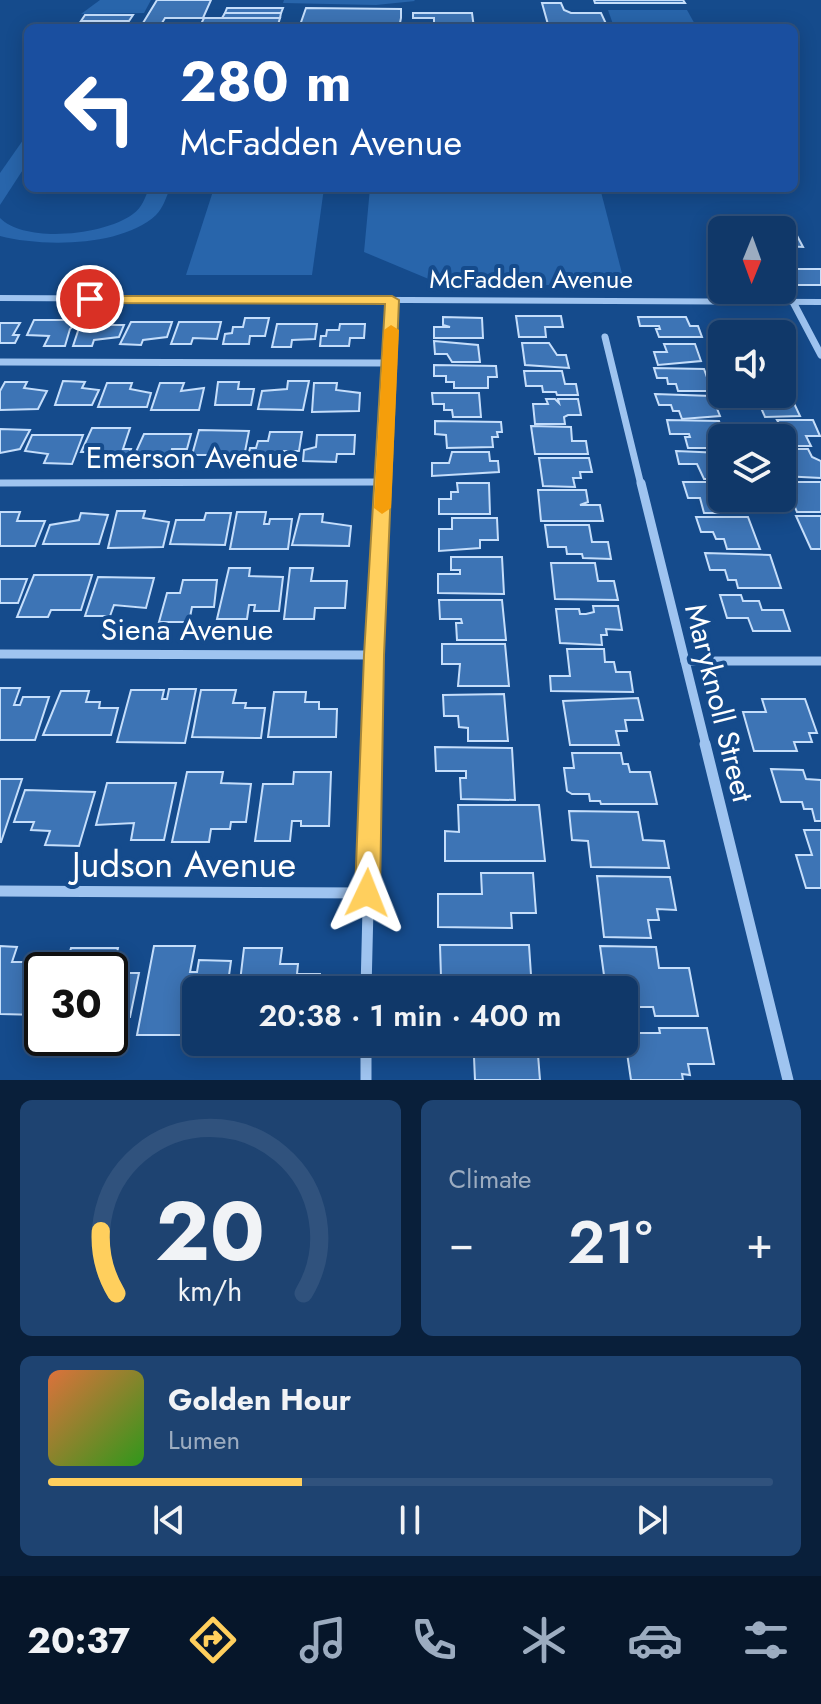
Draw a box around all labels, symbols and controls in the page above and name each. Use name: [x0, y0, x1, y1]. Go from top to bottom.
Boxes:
text: 280 m: [180, 41, 352, 122]
icon: left: [48, 56, 152, 160]
text: McFadden Avenue: [180, 116, 462, 168]
north arrow: [708, 216, 796, 304]
map controls: [708, 216, 796, 512]
street label: McFadden Avenue: [429, 260, 633, 298]
pin: [56, 265, 124, 333]
icon: arrive: [68, 277, 112, 321]
button: sound: [708, 320, 796, 408]
button: layers: [708, 424, 796, 512]
street label: Emerson Avenue: [86, 436, 298, 479]
street label: Maryknoll Street: [674, 599, 765, 807]
street label: Siena Avenue: [101, 608, 273, 651]
street label: Judson Avenue: [68, 838, 296, 890]
position arrow: [325, 851, 409, 935]
speed limit sign: 30: [24, 952, 128, 1056]
text: 20:38 · 1 min · 400 m: [258, 994, 562, 1037]
text: Climate: [449, 1160, 531, 1198]
text: 20: [155, 1171, 265, 1291]
text: 21°: [568, 1199, 653, 1286]
text: −: [449, 1211, 474, 1275]
text: +: [746, 1211, 773, 1275]
text: km/h: [178, 1270, 243, 1312]
text: Golden Hour: [168, 1378, 351, 1421]
text: Lumen: [168, 1421, 240, 1459]
icon: previous: [147, 1498, 191, 1542]
icon: pause: [388, 1498, 432, 1542]
icon: next: [630, 1498, 674, 1542]
icon: directions: [185, 1612, 241, 1668]
icon: music: [295, 1612, 351, 1668]
icon: phone: [406, 1612, 462, 1668]
icon: climate: [516, 1612, 572, 1668]
icon: car: [627, 1612, 683, 1668]
icon: filters: [738, 1612, 794, 1668]
text: 20:37: [27, 1614, 130, 1666]

